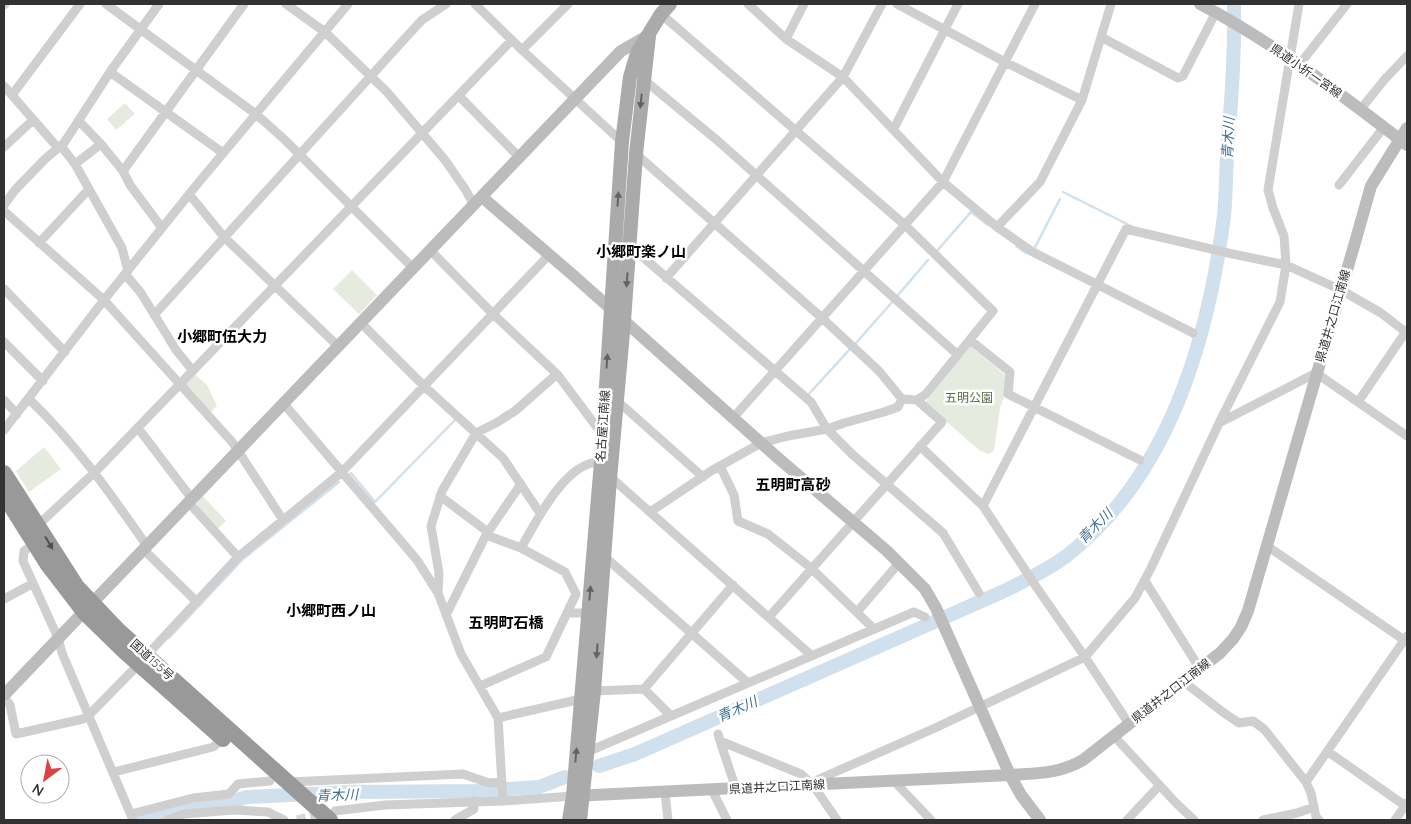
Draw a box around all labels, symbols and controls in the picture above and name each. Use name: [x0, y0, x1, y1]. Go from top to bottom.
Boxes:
street label: 県道小折一宮線: [1268, 40, 1345, 101]
one-way arrow: [637, 93, 645, 109]
water label: 青木川: [1218, 115, 1238, 159]
one-way arrow: [615, 190, 623, 206]
district label: 小郷町楽ノ山: [596, 242, 686, 261]
street label: 県道井之口江南線: [1312, 268, 1353, 364]
one-way arrow: [623, 272, 631, 288]
district label: 小郷町伍大力: [177, 327, 267, 346]
one-way arrow: [604, 352, 612, 368]
street label: 名古屋江南線: [593, 390, 612, 462]
park label: 五明公園: [945, 390, 993, 405]
district label: 五明町高砂: [755, 475, 831, 494]
water label: 青木川: [1074, 503, 1118, 547]
one-way arrow: [44, 537, 53, 550]
one-way arrow: [586, 584, 594, 600]
district label: 小郷町西ノ山: [286, 601, 376, 620]
district label: 五明町石橋: [468, 613, 544, 632]
street label: 国道155号: [127, 636, 177, 683]
one-way arrow: [593, 644, 601, 660]
street label: 県道井之口江南線: [1128, 655, 1213, 726]
water label: 青木川: [714, 691, 762, 726]
one-way arrow: [573, 746, 581, 762]
north arrow: [20, 754, 70, 804]
street label: 県道井之口江南線: [729, 776, 825, 797]
text: N: [29, 780, 47, 800]
water label: 青木川: [316, 785, 360, 805]

